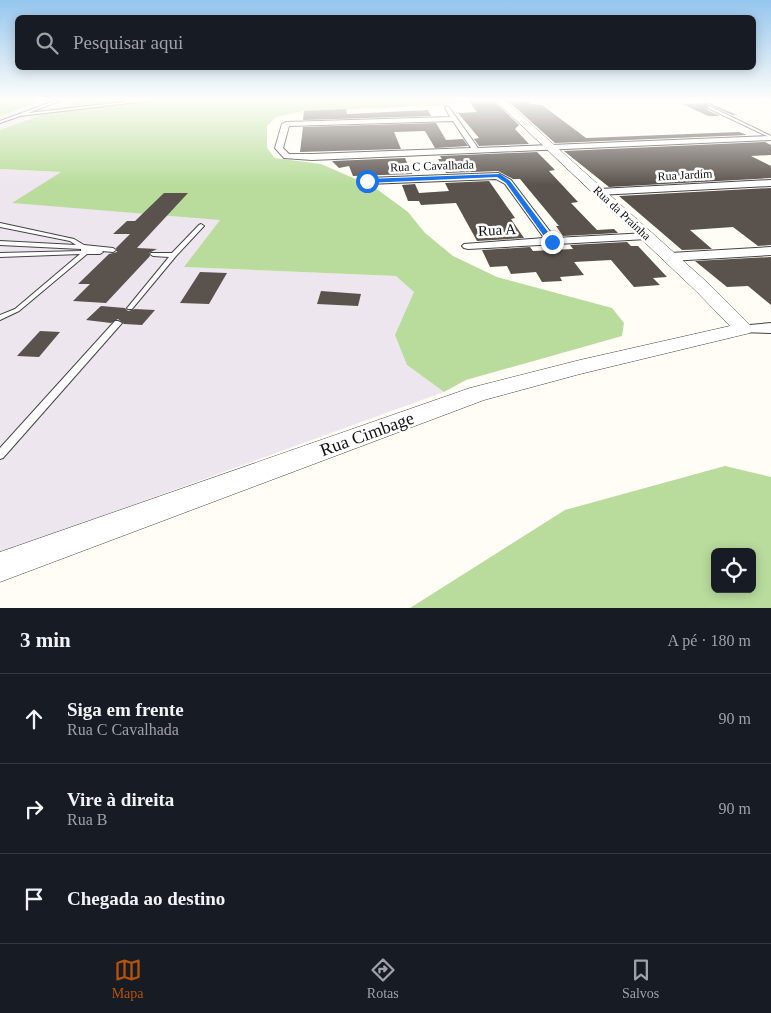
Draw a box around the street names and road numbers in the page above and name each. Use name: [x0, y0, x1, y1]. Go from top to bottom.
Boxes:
street label: Rua C Cavalhada: [390, 158, 475, 174]
street label: Rua Jardim: [657, 167, 713, 183]
street label: Rua da Prainha: [590, 183, 654, 244]
street label: Rua A: [478, 221, 517, 239]
street label: Rua Cimbage: [317, 408, 417, 460]

